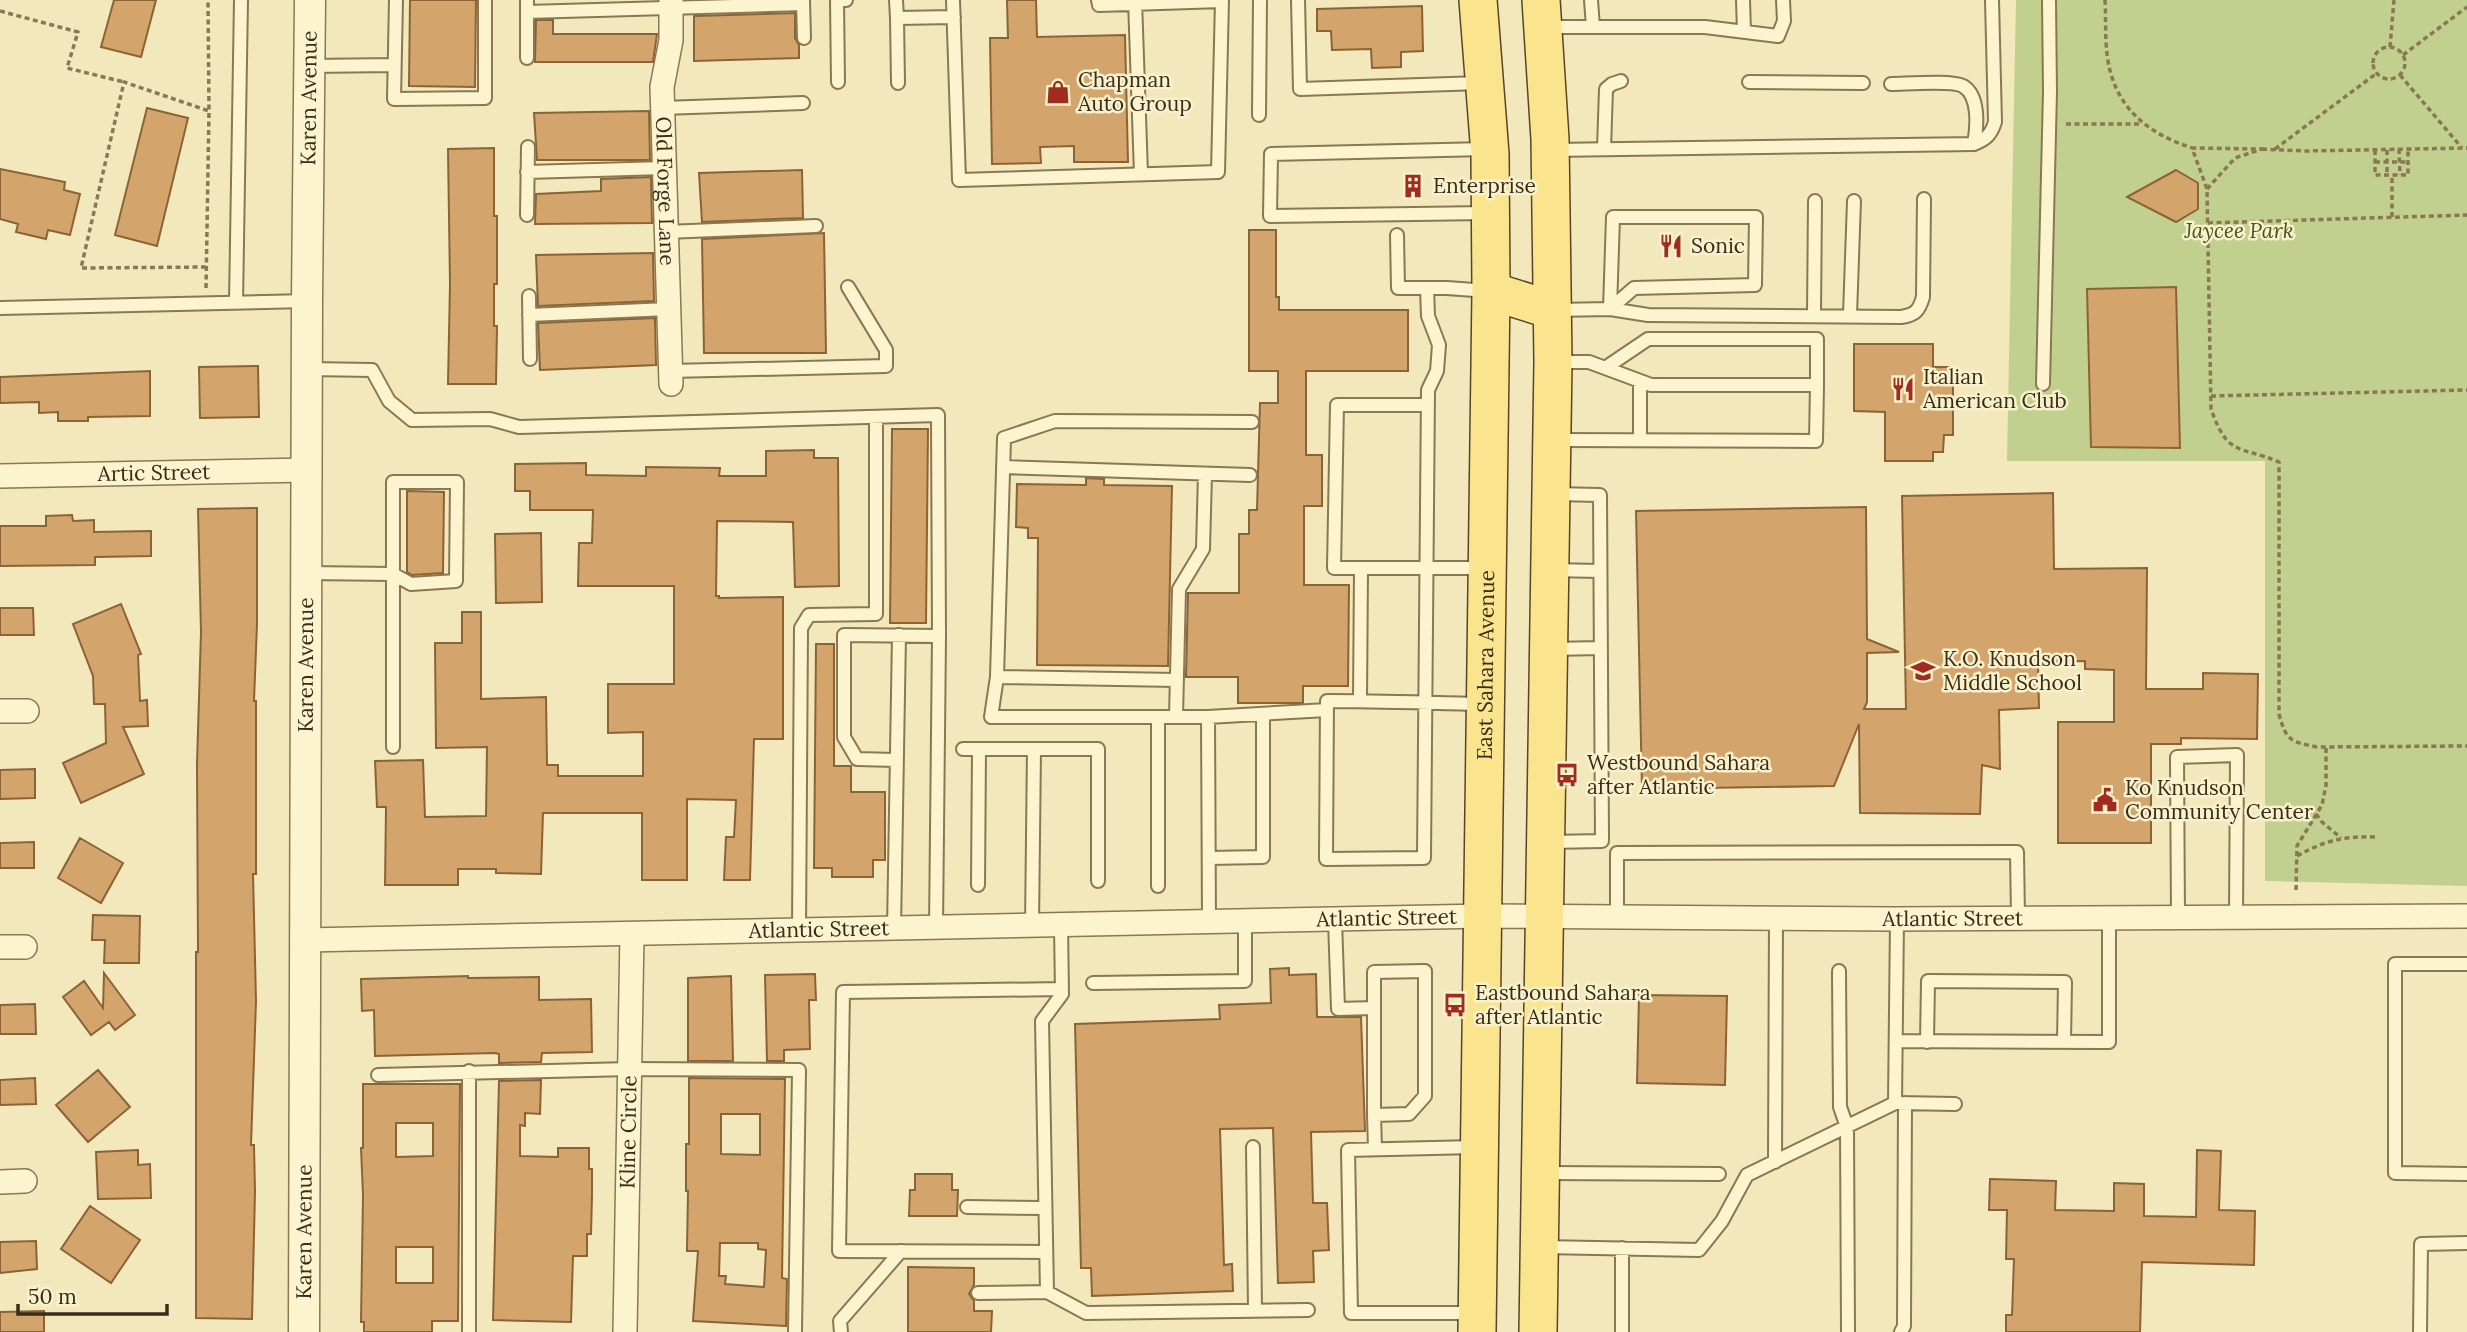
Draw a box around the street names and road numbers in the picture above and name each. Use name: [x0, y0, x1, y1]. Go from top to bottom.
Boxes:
street label: Karen Avenue: [294, 30, 323, 166]
street label: Old Forge Lane: [650, 116, 681, 266]
street label: Artic Street: [96, 458, 211, 487]
street label: East Sahara Avenue: [1471, 570, 1500, 760]
street label: Karen Avenue: [292, 597, 319, 733]
street label: Atlantic Street: [1315, 903, 1458, 932]
street label: Atlantic Street: [1881, 904, 2024, 932]
street label: Atlantic Street: [747, 914, 890, 944]
street label: Kline Circle: [614, 1075, 643, 1189]
street label: Karen Avenue: [290, 1164, 317, 1300]

